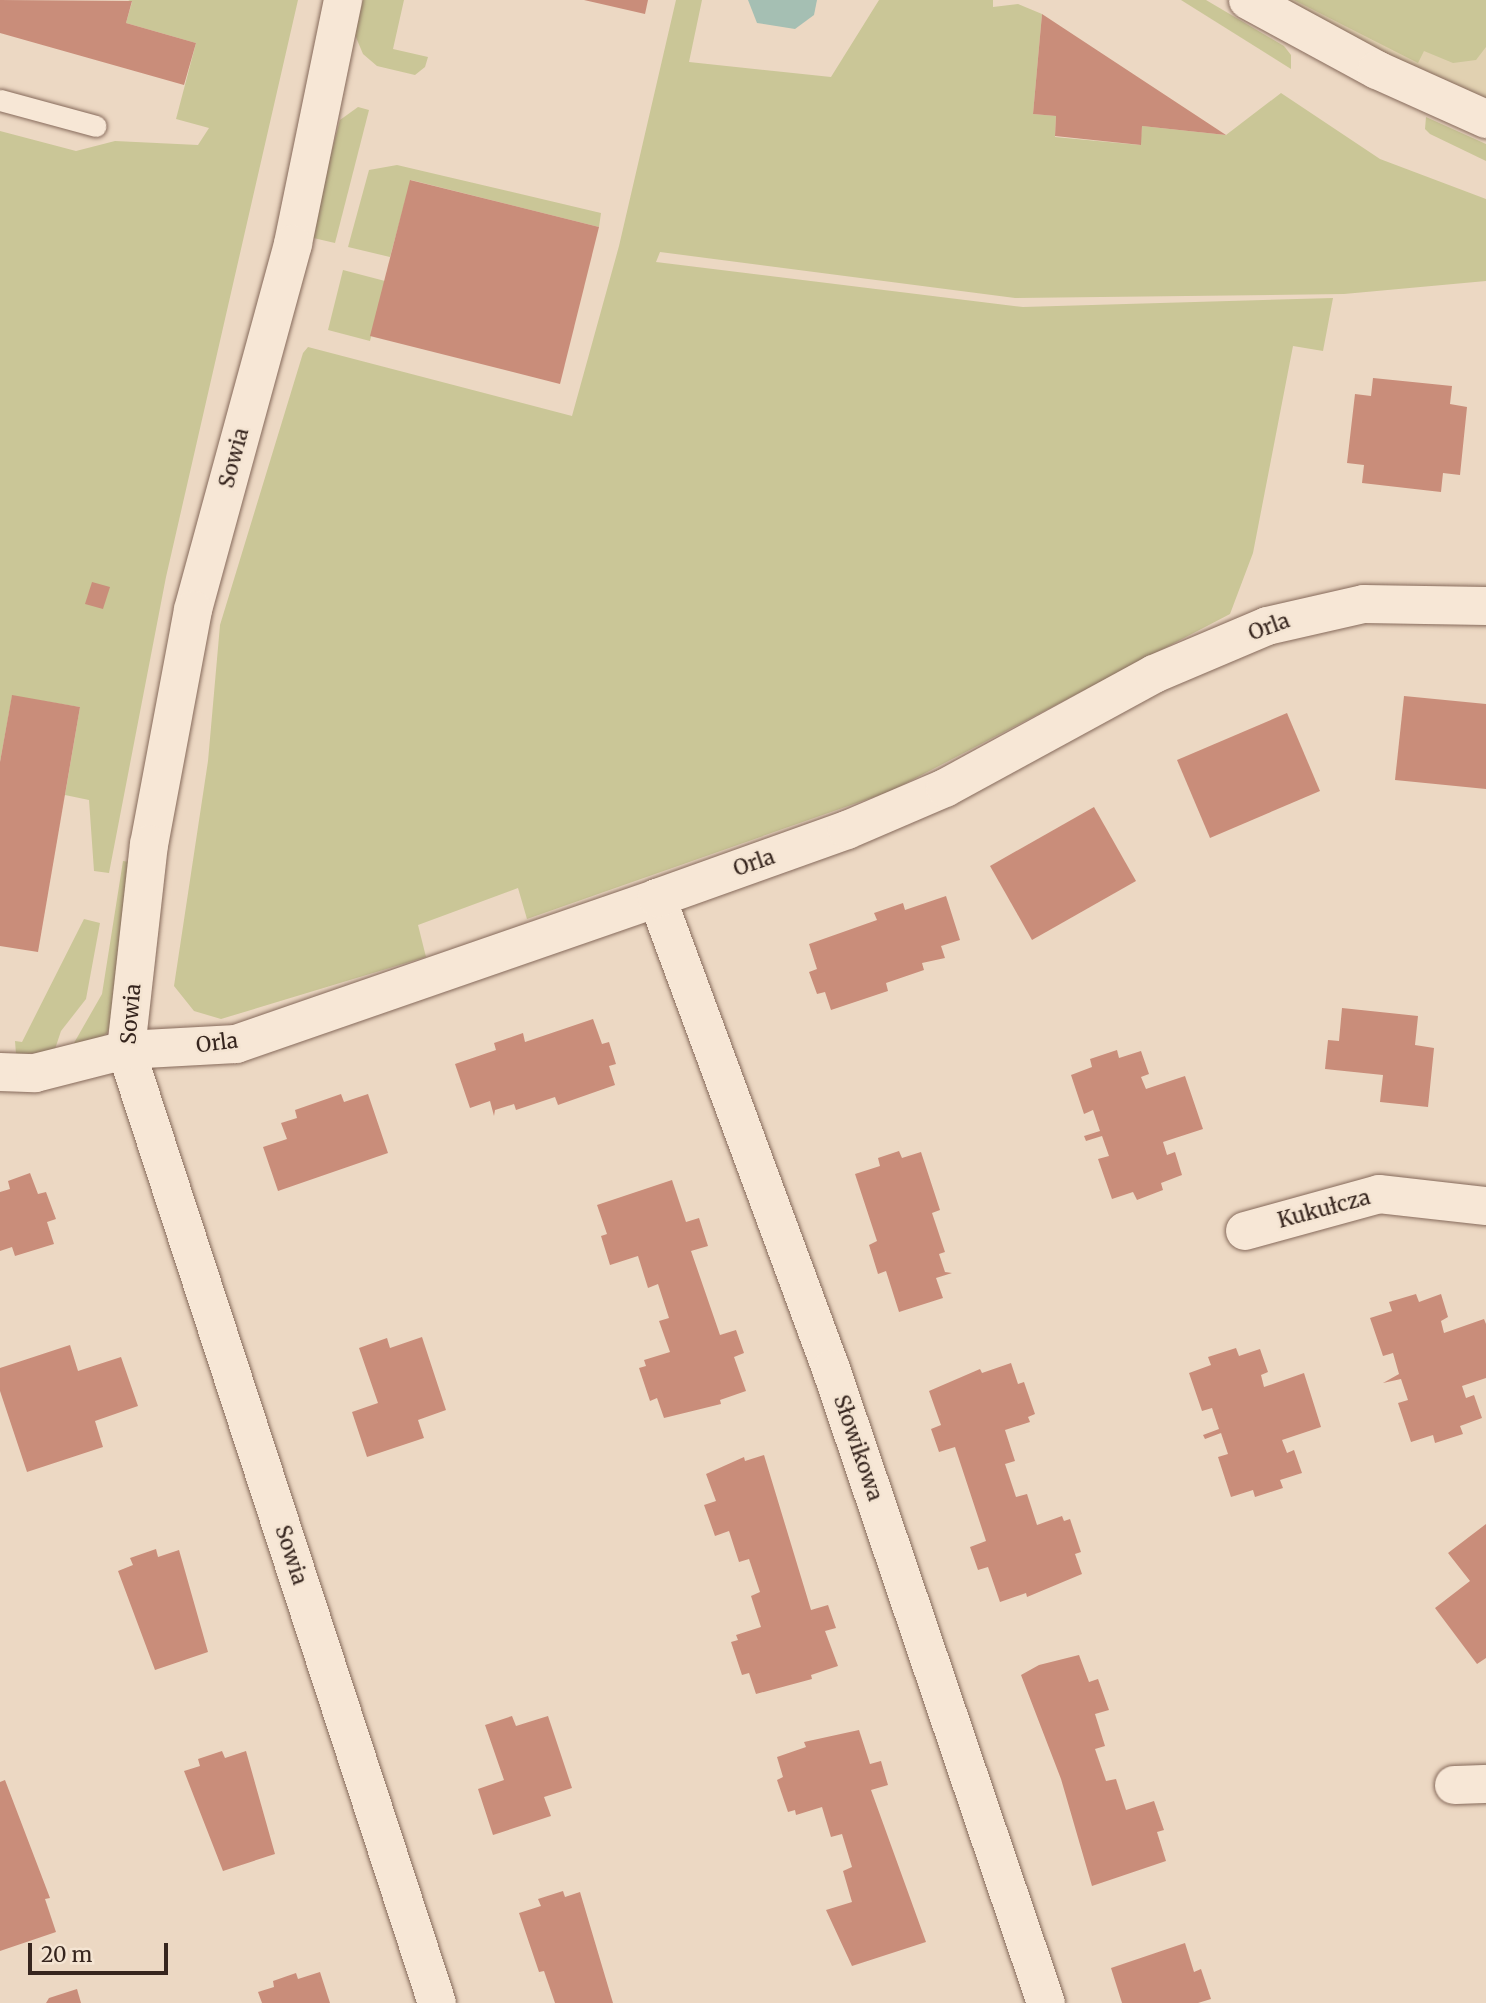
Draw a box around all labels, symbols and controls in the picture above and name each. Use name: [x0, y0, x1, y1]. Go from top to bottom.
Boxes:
street label: Sowia: [214, 425, 254, 491]
street label: Orla: [1245, 608, 1293, 646]
street label: Orla: [730, 844, 778, 882]
street label: Sowia: [116, 983, 146, 1045]
street label: Orla: [195, 1028, 239, 1058]
street label: Kukułcza: [1275, 1185, 1373, 1233]
street label: Słowikowa: [828, 1392, 888, 1504]
street label: Sowia: [270, 1522, 312, 1588]
scale bar: [32, 1930, 172, 1974]
text: 20 m: [41, 1941, 92, 1968]

